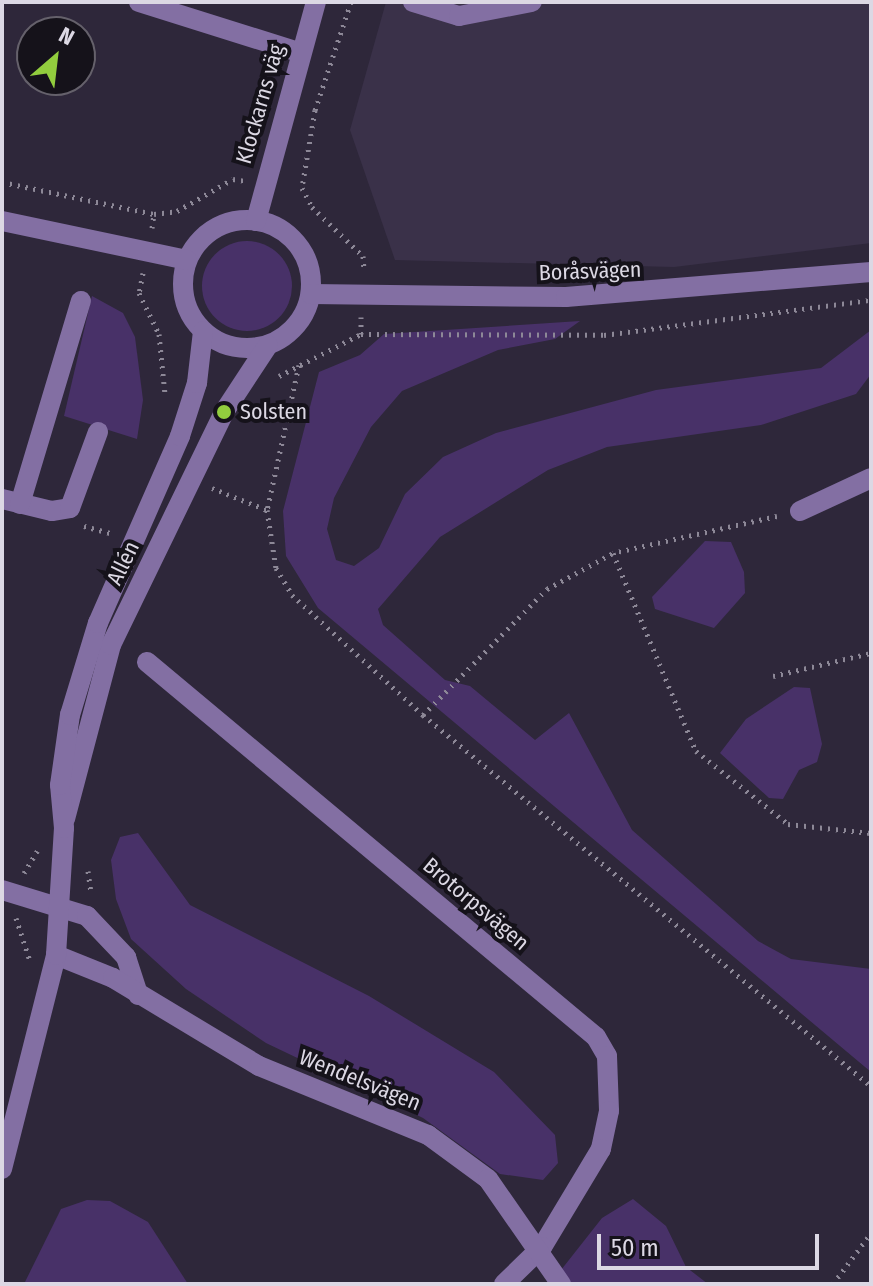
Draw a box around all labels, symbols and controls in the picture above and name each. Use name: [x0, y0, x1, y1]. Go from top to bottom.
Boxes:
north arrow: [16, 16, 96, 96]
text: N: [54, 21, 79, 51]
street label: Klockarns väg: [230, 41, 290, 167]
street label: Boråsvägen: [538, 256, 642, 286]
place label: Solsten: [240, 399, 307, 425]
marker: Solsten: [215, 403, 233, 421]
street label: Allén: [101, 537, 145, 589]
street label: Brotorpsvägen: [418, 852, 534, 956]
street label: Wendelsvägen: [295, 1044, 425, 1116]
scale bar: [601, 1218, 823, 1268]
text: 50 m: [611, 1234, 659, 1262]

